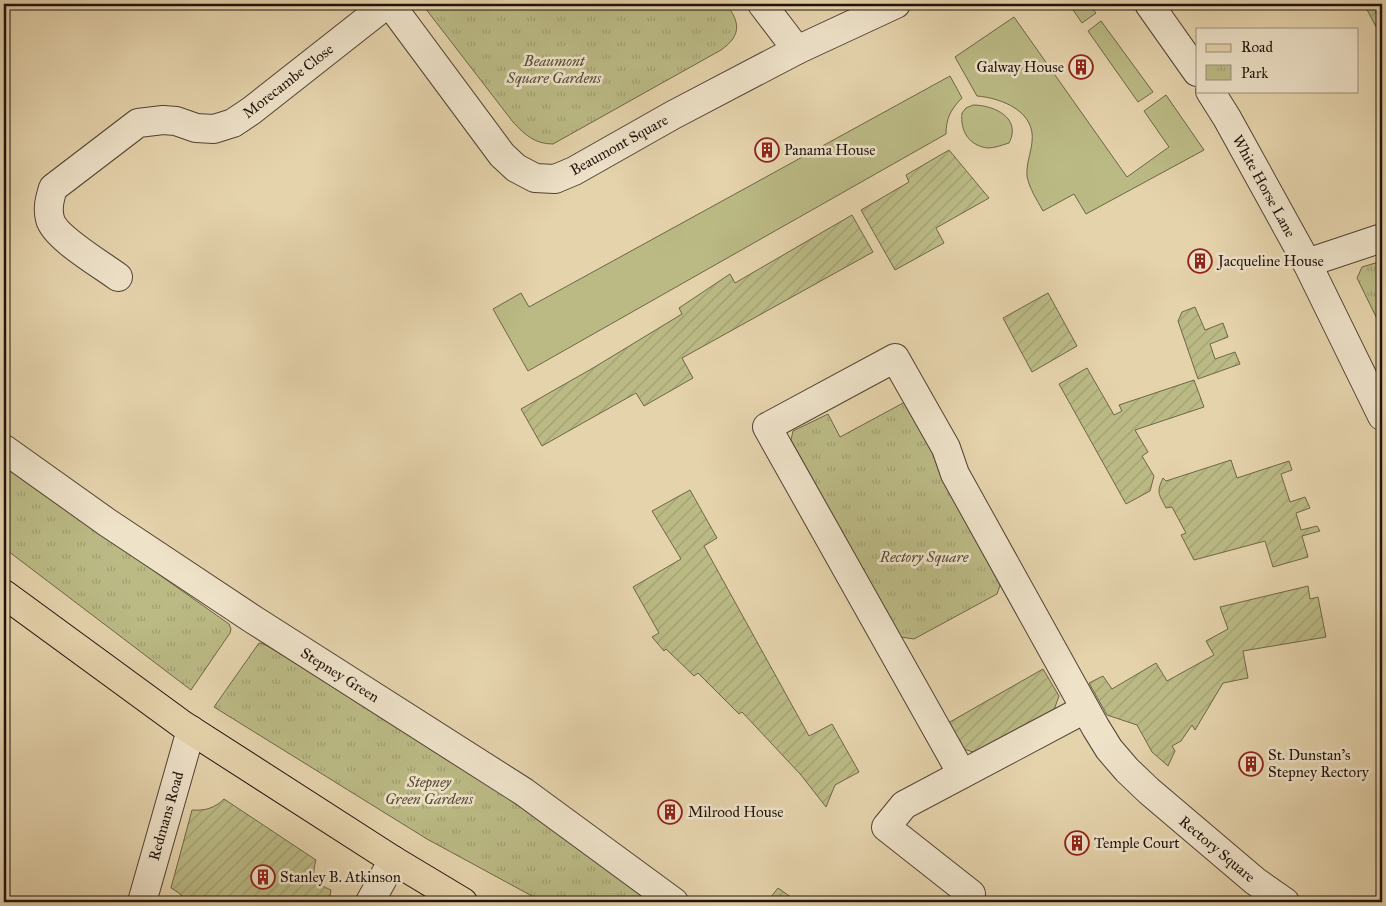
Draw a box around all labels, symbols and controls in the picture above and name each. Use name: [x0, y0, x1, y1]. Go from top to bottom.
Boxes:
legend: [1196, 28, 1358, 92]
text: Road: [1241, 38, 1273, 56]
street label: Morecambe Close: [239, 40, 337, 122]
park label: Beaumont Square Gardens: [506, 52, 602, 87]
building icon: Galway House: [1068, 54, 1094, 80]
place label: Galway House: [976, 58, 1064, 76]
text: Park: [1241, 64, 1268, 82]
street label: Beaumont Square: [567, 111, 672, 180]
street label: White Horse Lane: [1228, 132, 1300, 240]
building icon: Panama House: [754, 137, 780, 163]
place label: Panama House: [784, 141, 875, 159]
building icon: Jacqueline House: [1187, 248, 1213, 274]
place label: Jacqueline House: [1216, 252, 1324, 271]
park label: Rectory Square: [879, 548, 969, 566]
street label: Stepney Green: [297, 644, 383, 706]
place label: St. Dunstan's Stepney Rectory: [1268, 746, 1370, 781]
building icon: St. Dunstan's Stepney Rectory: [1238, 751, 1264, 777]
street label: Redmans Road: [145, 769, 187, 863]
park label: Stepney Green Gardens: [385, 773, 474, 808]
building icon: Milrood House: [657, 799, 683, 825]
place label: Milrood House: [688, 803, 783, 821]
street label: Rectory Square: [1175, 812, 1259, 887]
building icon: Temple Court: [1064, 830, 1090, 856]
place label: Temple Court: [1094, 834, 1180, 852]
building icon: Stanley B. Atkinson: [250, 864, 276, 890]
place label: Stanley B. Atkinson: [280, 868, 401, 886]

